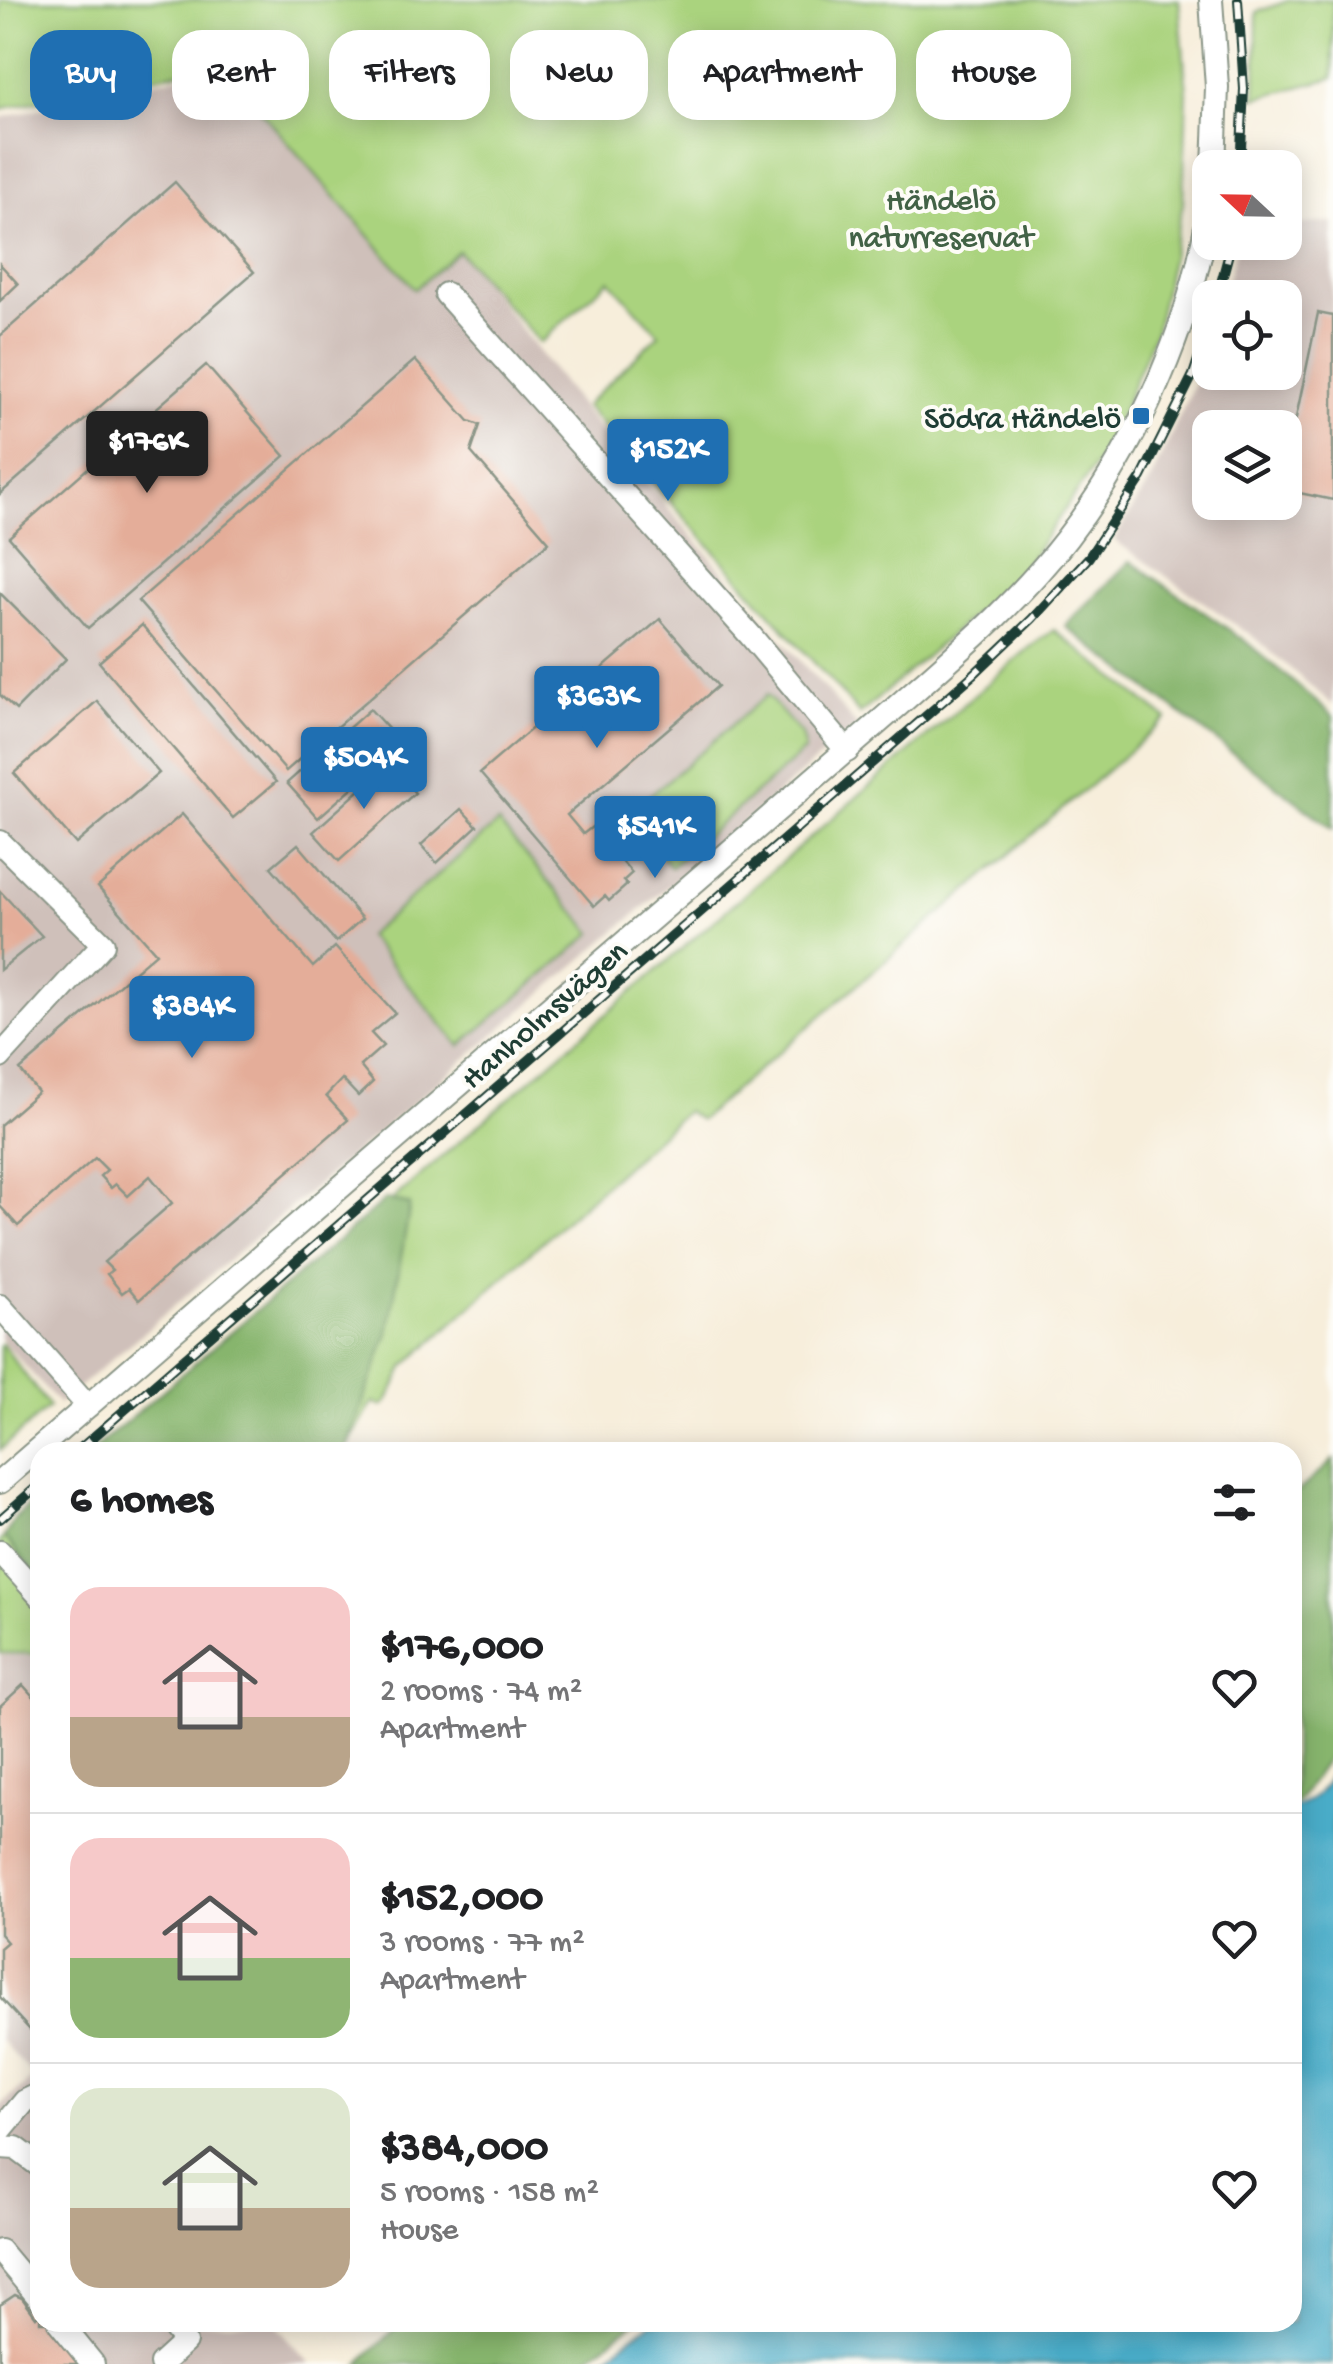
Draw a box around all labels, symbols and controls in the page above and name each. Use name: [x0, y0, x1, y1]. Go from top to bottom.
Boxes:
chip: Buy: [30, 30, 152, 120]
chip: Rent: [172, 30, 309, 120]
chip: Filters: [329, 30, 490, 120]
chip: New: [510, 30, 648, 120]
chip: Apartment: [668, 30, 896, 120]
chip: House: [916, 30, 1071, 120]
north arrow: [1192, 150, 1302, 260]
map controls: [1192, 150, 1302, 520]
park label: Händelö naturreservat: [849, 184, 1036, 259]
button: locate: [1192, 280, 1302, 390]
place label: Södra Händelö: [924, 402, 1121, 440]
marker: Södra Händelö: [1130, 405, 1152, 427]
button: layers: [1192, 410, 1302, 520]
pin: $176K: [77, 411, 217, 496]
pin: $152K: [598, 419, 738, 504]
text: $176K: [108, 424, 186, 462]
text: $152K: [629, 432, 707, 470]
pin: $363K: [527, 666, 667, 751]
text: $363K: [556, 679, 638, 717]
pin: $504K: [294, 727, 434, 812]
text: $504K: [323, 740, 405, 778]
pin: $541K: [585, 796, 725, 881]
text: $541K: [617, 809, 693, 847]
street label: Hanholmsvägen: [455, 934, 637, 1099]
pin: $384K: [122, 976, 262, 1061]
text: $384K: [151, 989, 233, 1027]
icon: filters: [1207, 1475, 1262, 1530]
text: 6 homes: [70, 1478, 213, 1527]
text: $176,000: [380, 1625, 544, 1674]
icon: home: [150, 1627, 270, 1747]
icon: heart: [1207, 1660, 1262, 1715]
text: 2 rooms · 74 m²: [380, 1674, 582, 1712]
text: Apartment: [380, 1712, 524, 1750]
text: $152,000: [380, 1876, 543, 1925]
icon: home: [150, 1878, 270, 1998]
icon: heart: [1207, 1911, 1262, 1966]
text: 3 rooms · 77 m²: [380, 1925, 585, 1963]
text: Apartment: [380, 1963, 524, 2001]
text: $384,000: [380, 2126, 548, 2175]
icon: home: [150, 2128, 270, 2248]
icon: heart: [1207, 2161, 1262, 2216]
text: 5 rooms · 158 m²: [380, 2175, 599, 2213]
text: House: [380, 2213, 458, 2251]

